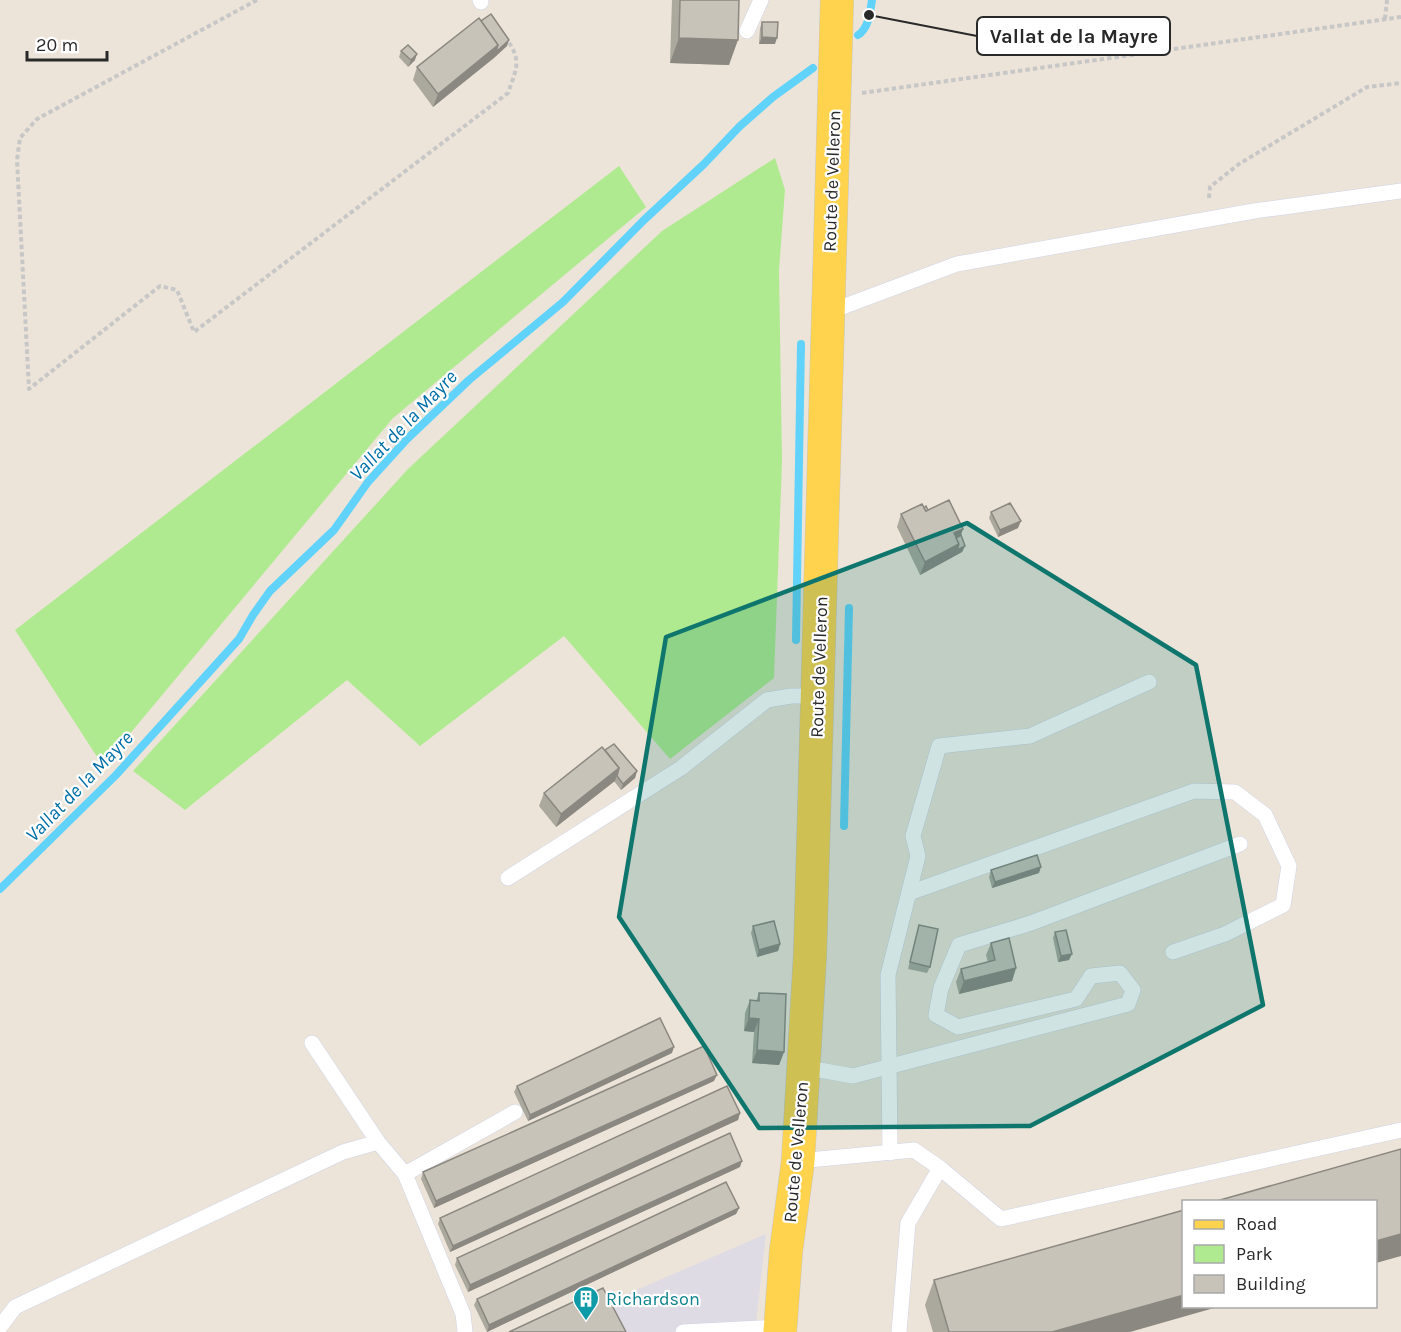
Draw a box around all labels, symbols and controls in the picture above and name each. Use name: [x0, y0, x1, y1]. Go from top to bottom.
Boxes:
callout: Vallat de la Mayre: [977, 17, 1170, 55]
scale bar: [27, 24, 106, 62]
text: Vallat de la Mayre: [990, 25, 1158, 48]
text: 20 m: [36, 34, 78, 56]
street label: Route de Velleron: [819, 110, 845, 252]
water label: Vallat de la Mayre: [345, 365, 462, 485]
street label: Route de Velleron: [806, 596, 832, 738]
water label: Vallat de la Mayre: [21, 726, 138, 846]
street label: Route de Velleron: [779, 1081, 813, 1223]
legend: [1182, 1200, 1377, 1308]
text: Road: [1236, 1213, 1277, 1235]
text: Park: [1236, 1243, 1273, 1265]
text: Building: [1236, 1273, 1306, 1295]
building icon: Richardson: [571, 1284, 601, 1322]
place label: Richardson: [606, 1288, 700, 1310]

